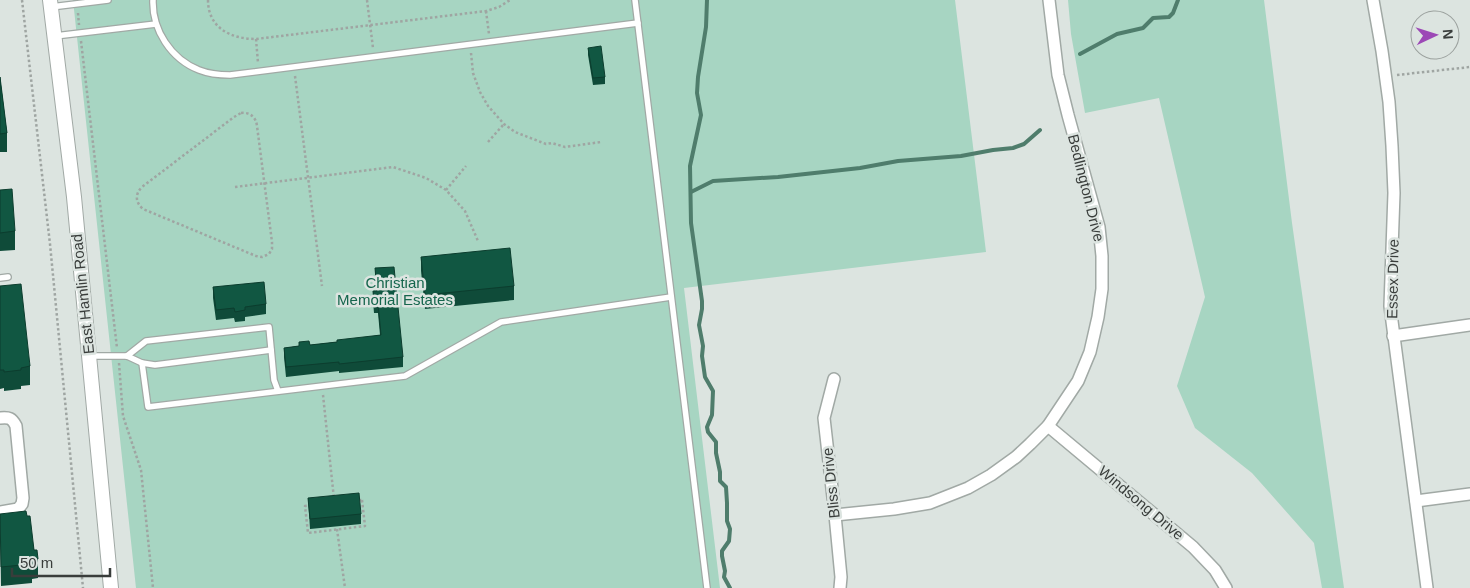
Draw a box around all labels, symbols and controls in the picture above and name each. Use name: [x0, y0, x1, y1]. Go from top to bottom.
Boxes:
north arrow: [1410, 10, 1460, 60]
text: N: [1440, 28, 1456, 40]
street label: Bedlington Drive: [1065, 132, 1108, 243]
street label: East Hamlin Road: [68, 233, 97, 355]
street label: Essex Drive: [1383, 239, 1402, 319]
park label: Christian Memorial Estates: [337, 274, 453, 308]
street label: Bliss Drive: [818, 447, 843, 519]
street label: Windsong Drive: [1095, 462, 1187, 543]
scale bar: [12, 546, 110, 578]
text: 50 m: [20, 554, 53, 571]

